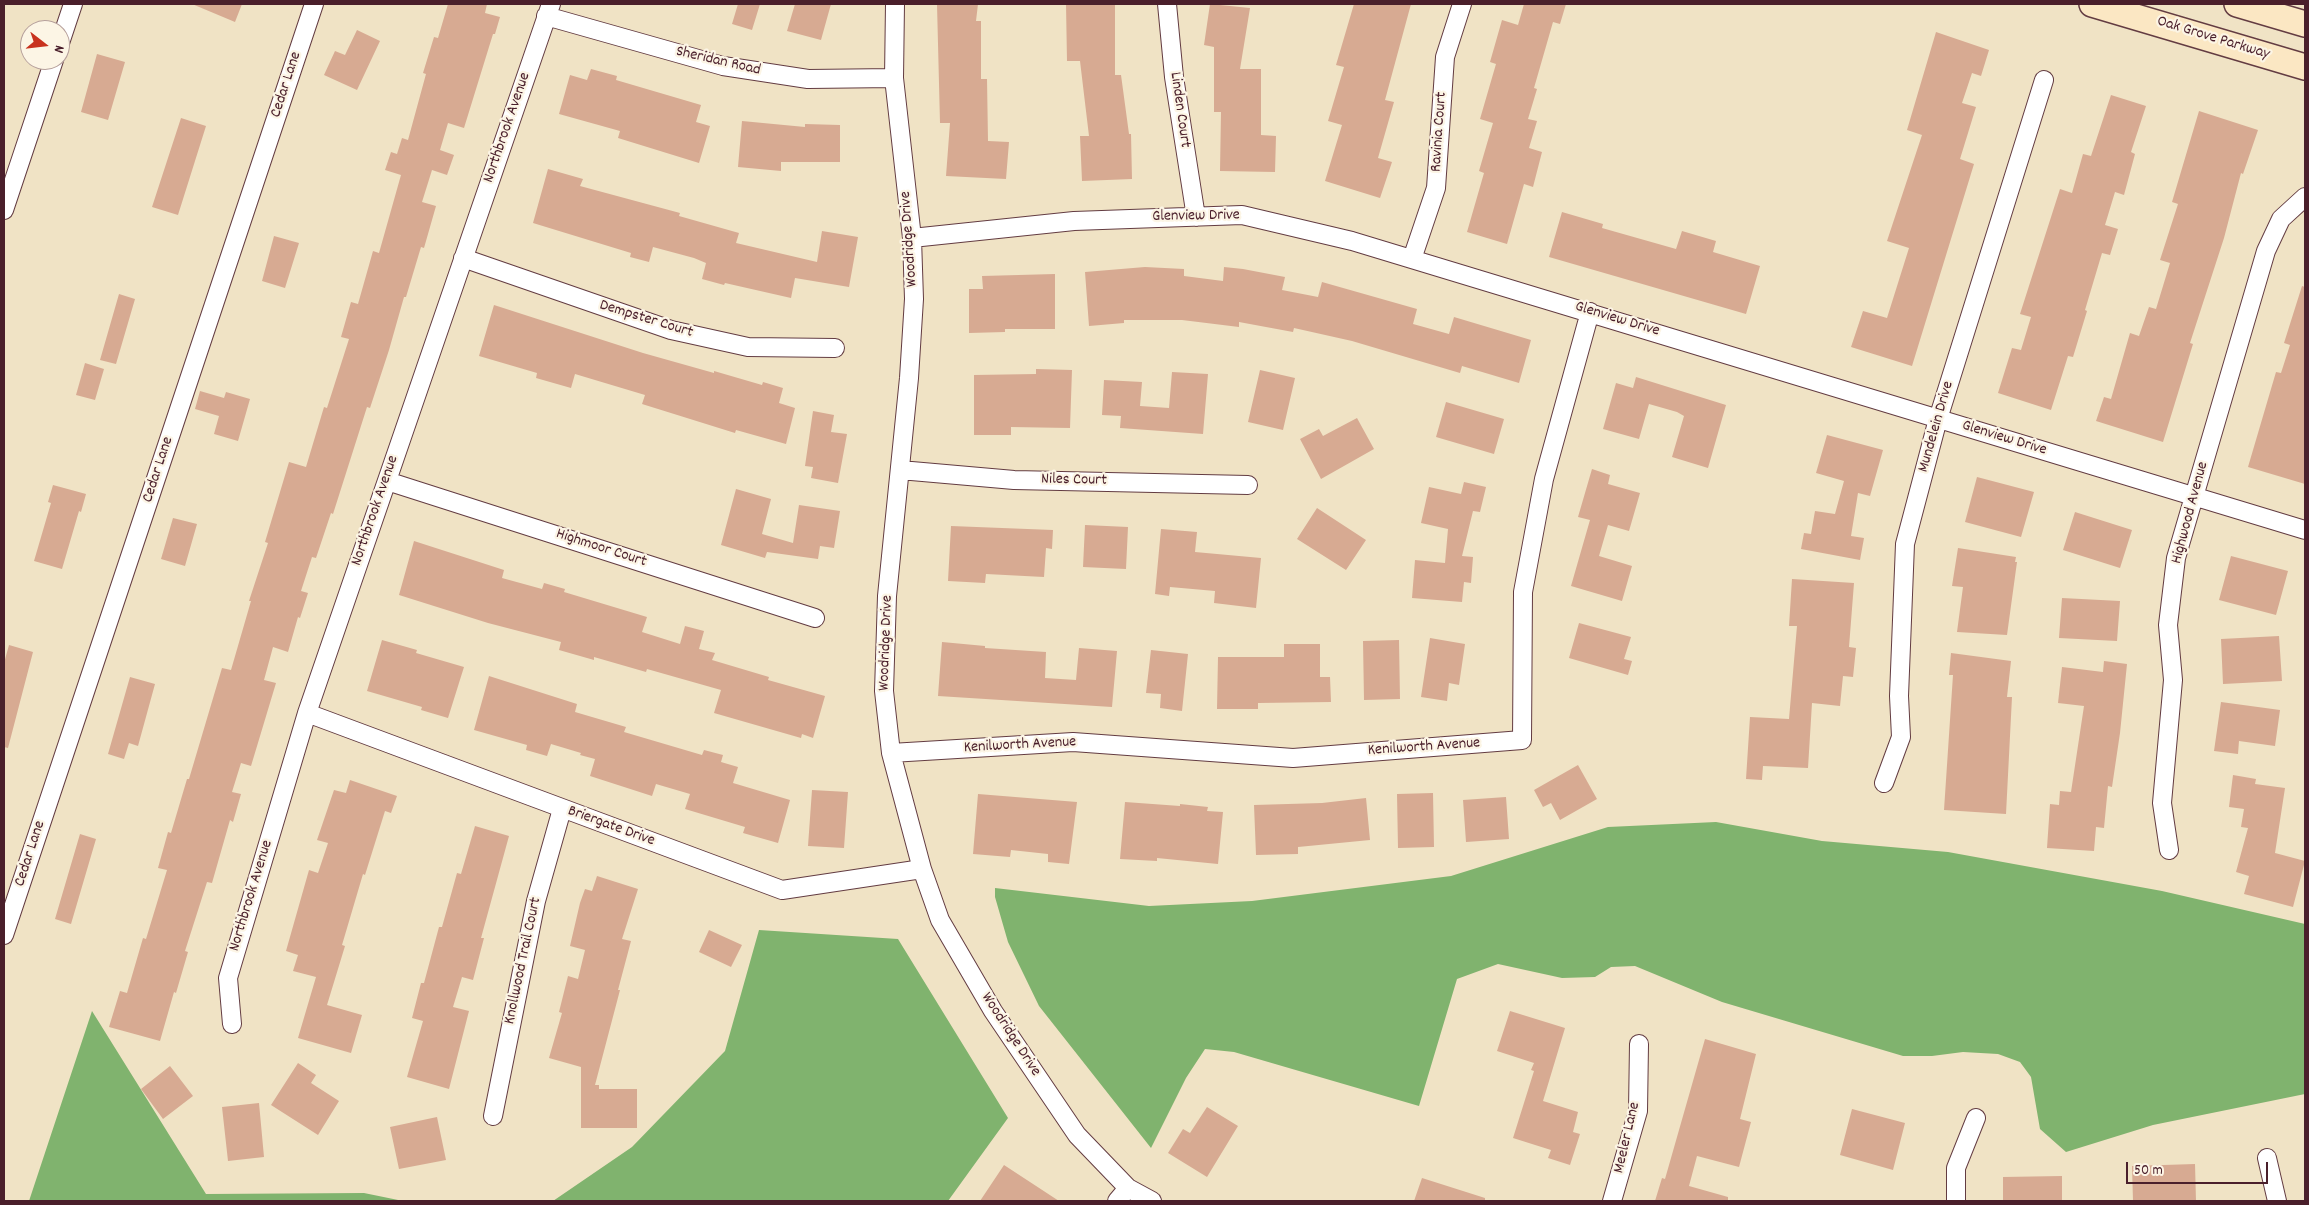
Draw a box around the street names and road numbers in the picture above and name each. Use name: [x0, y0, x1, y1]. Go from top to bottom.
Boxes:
street label: Oak Grove Parkway: [2154, 13, 2272, 65]
street label: Sheridan Road: [674, 43, 762, 81]
street label: Cedar Lane: [267, 50, 307, 120]
street label: Northbrook Avenue: [480, 70, 536, 186]
street label: Linden Court: [1164, 71, 1194, 149]
street label: Ravinia Court: [1428, 91, 1452, 173]
street label: Woodridge Drive: [897, 191, 923, 287]
street label: Glenview Drive: [1152, 207, 1240, 227]
street label: Dempster Court: [597, 297, 695, 343]
street label: Glenview Drive: [1572, 298, 1662, 342]
street label: Mundelein Drive: [1915, 379, 1959, 475]
street label: Glenview Drive: [1959, 417, 2049, 461]
street label: Cedar Lane: [139, 435, 179, 505]
street label: Northbrook Avenue: [348, 453, 404, 569]
street label: Highwood Avenue: [2168, 460, 2214, 566]
street label: Niles Court: [1041, 471, 1107, 491]
street label: Highmoor Court: [553, 525, 649, 573]
street label: Woodridge Drive: [876, 595, 898, 691]
street label: Kenilworth Avenue: [963, 733, 1077, 759]
street label: Kenilworth Avenue: [1367, 734, 1481, 762]
street label: Briergate Drive: [565, 802, 657, 852]
street label: Cedar Lane: [11, 819, 51, 889]
street label: Northbrook Avenue: [226, 838, 278, 954]
street label: Knollwood Trail Court: [501, 896, 547, 1026]
street label: Woodridge Drive: [976, 990, 1044, 1080]
street label: Meeler Lane: [1611, 1101, 1645, 1175]

